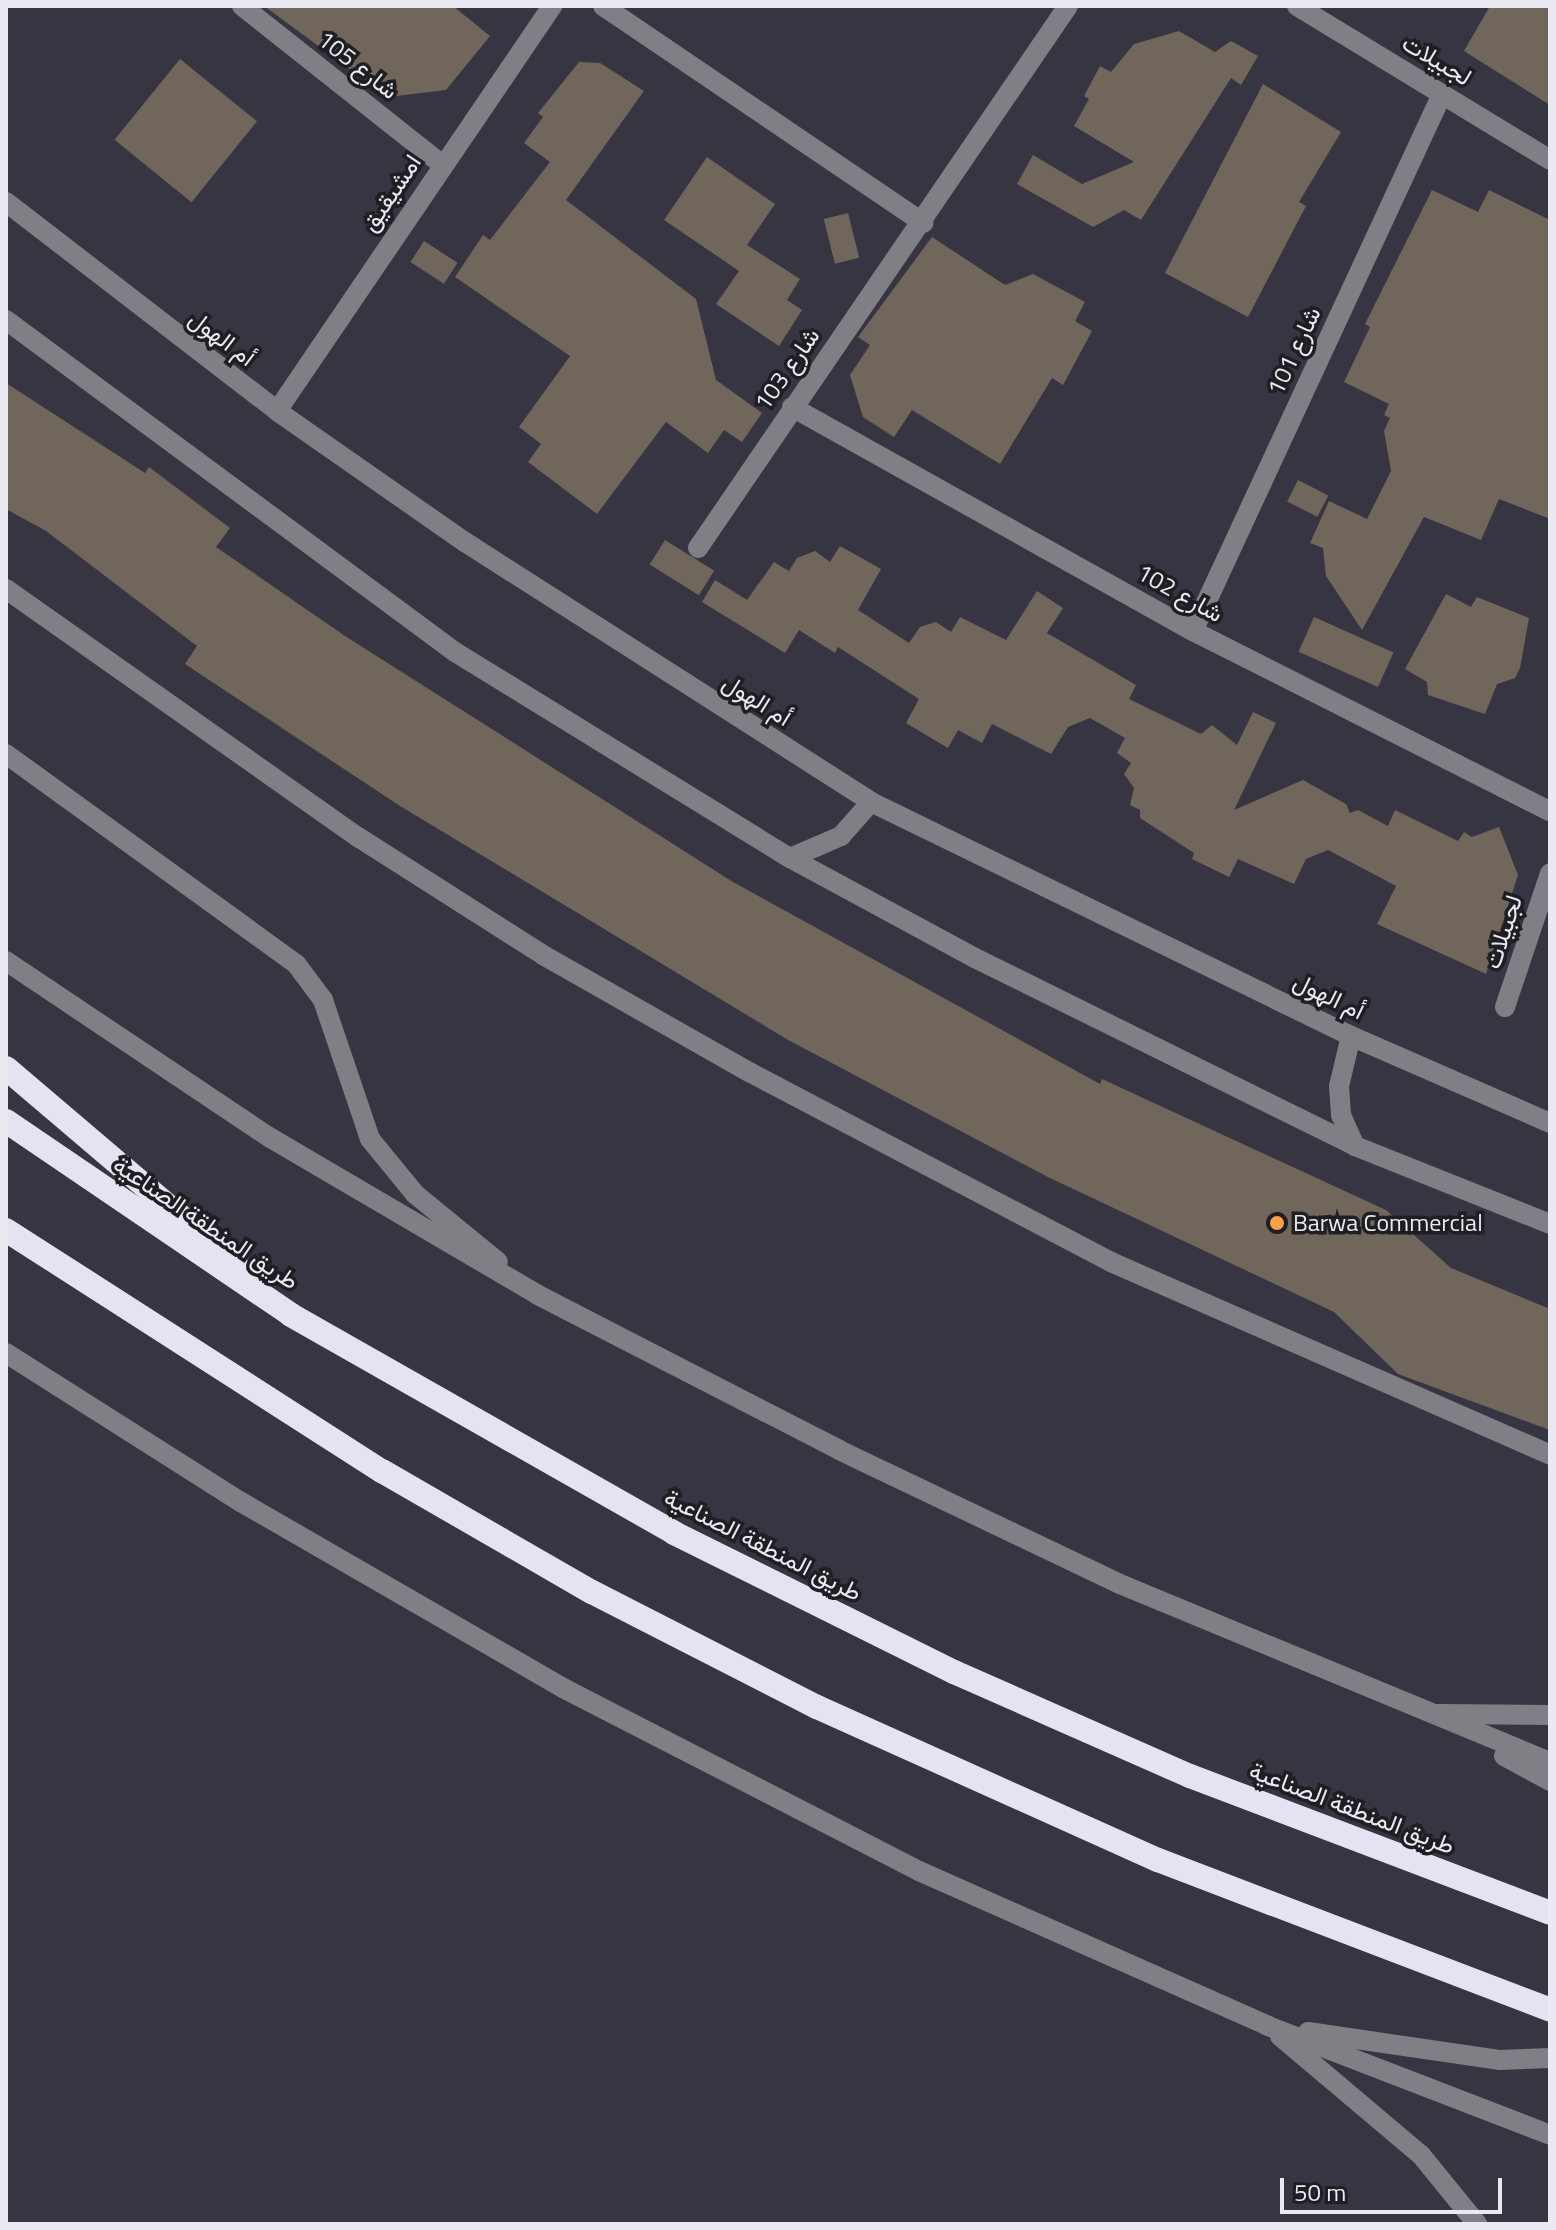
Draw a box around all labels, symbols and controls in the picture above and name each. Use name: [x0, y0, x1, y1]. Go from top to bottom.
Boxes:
street label: شارع 105: [312, 25, 404, 105]
street label: لجبيلات: [1397, 28, 1477, 92]
street label: امشيقيق: [355, 149, 427, 237]
street label: شارع 101: [1261, 302, 1327, 400]
street label: أم الهول: [183, 304, 261, 372]
street label: شارع 103: [748, 322, 826, 416]
street label: شارع 102: [1132, 558, 1228, 628]
street label: أم الهول: [717, 668, 797, 732]
street label: لجبيلات: [1478, 892, 1528, 972]
street label: أم الهول: [1289, 966, 1369, 1026]
street label: طريق المنطقة الصناعية: [108, 1150, 304, 1296]
place label: Barwa Commercial: [1293, 1209, 1483, 1237]
marker: Barwa Commercial: [1268, 1214, 1286, 1232]
street label: طريق المنطقة الصناعية: [660, 1483, 866, 1607]
street label: طريق المنطقة الصناعية: [1245, 1756, 1459, 1860]
scale bar: [1284, 2162, 1506, 2212]
text: 50 m: [1294, 2174, 1346, 2210]

